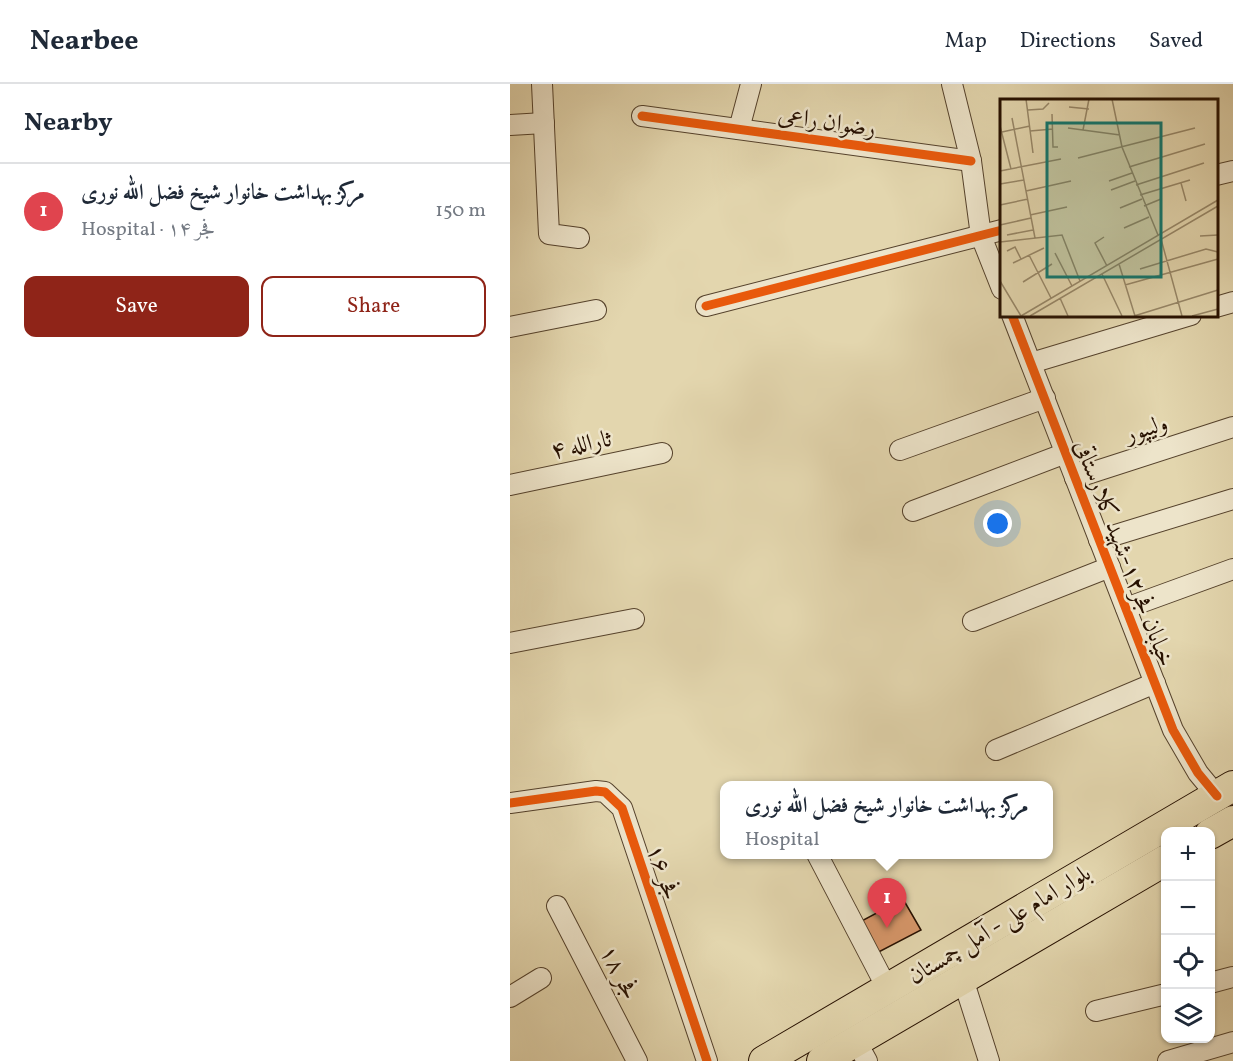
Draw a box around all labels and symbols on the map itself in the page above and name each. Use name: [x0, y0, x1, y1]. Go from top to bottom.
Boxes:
street label: رضوان راعی: [775, 99, 878, 147]
inset map: [1000, 99, 1218, 316]
street label: ولیپور: [1119, 407, 1172, 453]
street label: ثارالله ۴: [548, 423, 615, 469]
street label: خيابان فجر۱۲-شهيد كلارستاقی: [1064, 435, 1182, 672]
your location: [983, 509, 1012, 538]
street label: فجر ۱۶: [637, 840, 687, 905]
street label: بلوار امام علی - آمل چمستان: [902, 857, 1099, 996]
pin: 1: [868, 878, 907, 928]
street label: فجر ۱۸: [590, 940, 646, 1006]

